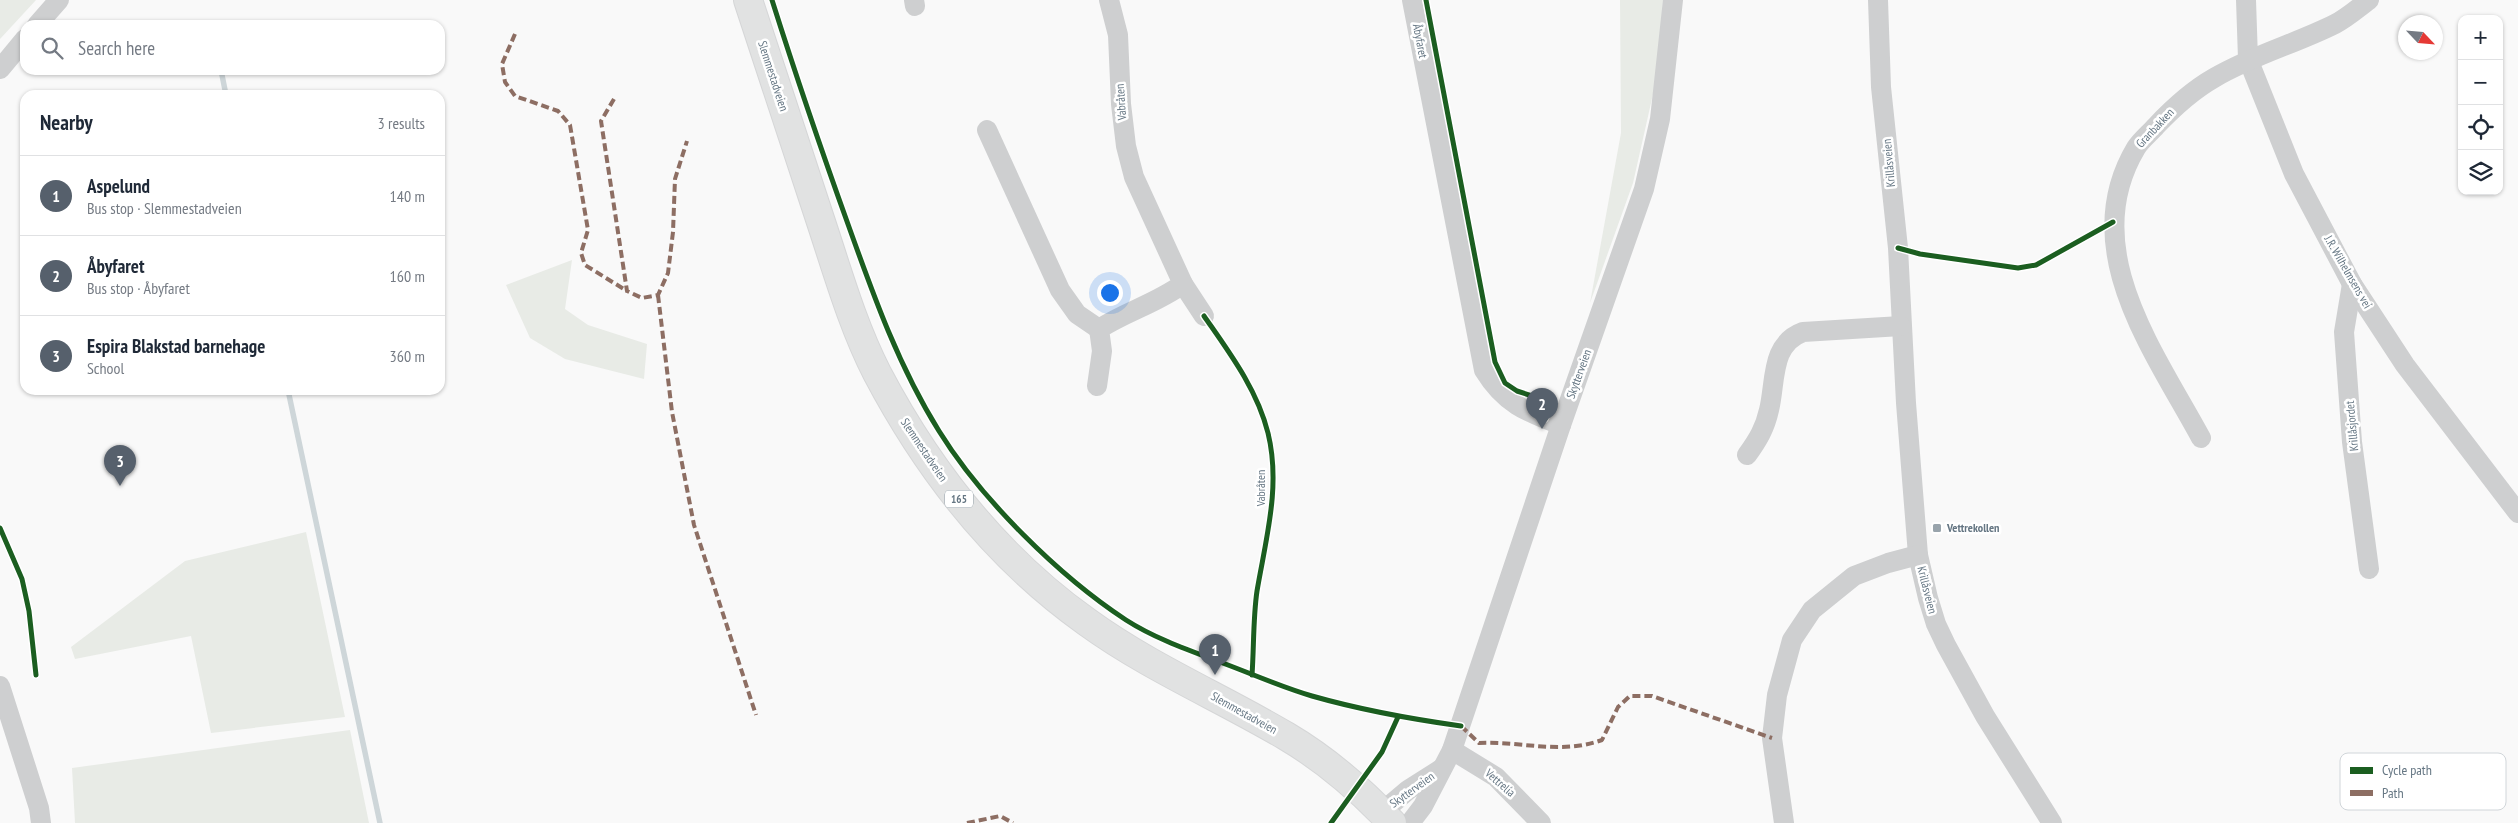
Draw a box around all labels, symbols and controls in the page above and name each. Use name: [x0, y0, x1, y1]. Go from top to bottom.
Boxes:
north arrow: [2398, 15, 2443, 60]
map controls: [2458, 15, 2503, 195]
button: +: [2458, 15, 2503, 60]
search box: [20, 20, 445, 75]
street label: Åbyfaret: [1410, 22, 1431, 60]
icon: search: [38, 34, 66, 62]
text: Search here: [78, 36, 155, 60]
street label: Slemmestadveien: [755, 39, 792, 113]
button: −: [2458, 60, 2503, 105]
street label: Vabråten: [1112, 83, 1129, 122]
street label: Granbakken: [2133, 105, 2177, 151]
button: locate: [2458, 105, 2503, 150]
text: Nearby: [40, 109, 93, 136]
text: 3 results: [378, 113, 425, 133]
street label: Krillåsveien: [1879, 138, 1898, 188]
button: layers: [2458, 150, 2503, 195]
text: Aspelund: [87, 174, 150, 198]
text: 1: [52, 186, 60, 206]
text: 140 m: [390, 186, 425, 206]
text: Bus stop · Slemmestadveien: [87, 198, 242, 218]
street label: J.R. Wilhelmsens vei: [2321, 232, 2375, 311]
text: Åbyfaret: [87, 254, 145, 278]
text: 2: [52, 266, 60, 286]
text: 160 m: [390, 266, 425, 286]
text: Bus stop · Åbyfaret: [87, 278, 190, 298]
your location: [1097, 280, 1123, 306]
text: Espira Blakstad barnehage: [87, 334, 265, 358]
text: 3: [52, 346, 60, 366]
text: 360 m: [390, 346, 425, 366]
street label: Skytterveien: [1563, 347, 1594, 401]
text: School: [87, 358, 124, 378]
pin: 2: [1526, 388, 1558, 429]
street label: Krillåsjordet: [2342, 400, 2361, 452]
street label: Slemmestadveien: [898, 415, 951, 484]
pin: 3: [104, 445, 136, 486]
street label: Vabråten: [1253, 470, 1268, 507]
road number: 165: [945, 490, 973, 508]
place label: Vettrekollen: [1946, 520, 2000, 535]
marker: Vettrekollen: [1931, 522, 1943, 534]
street label: Krillåsveien: [1914, 565, 1941, 615]
pin: 1: [1199, 634, 1231, 675]
street label: Slemmestadveien: [1209, 688, 1280, 737]
legend: [2340, 753, 2506, 810]
text: Cycle path: [2382, 761, 2432, 779]
street label: Vettrelia: [1481, 765, 1519, 800]
street label: Skytterveien: [1386, 768, 1437, 811]
text: Path: [2382, 784, 2404, 802]

